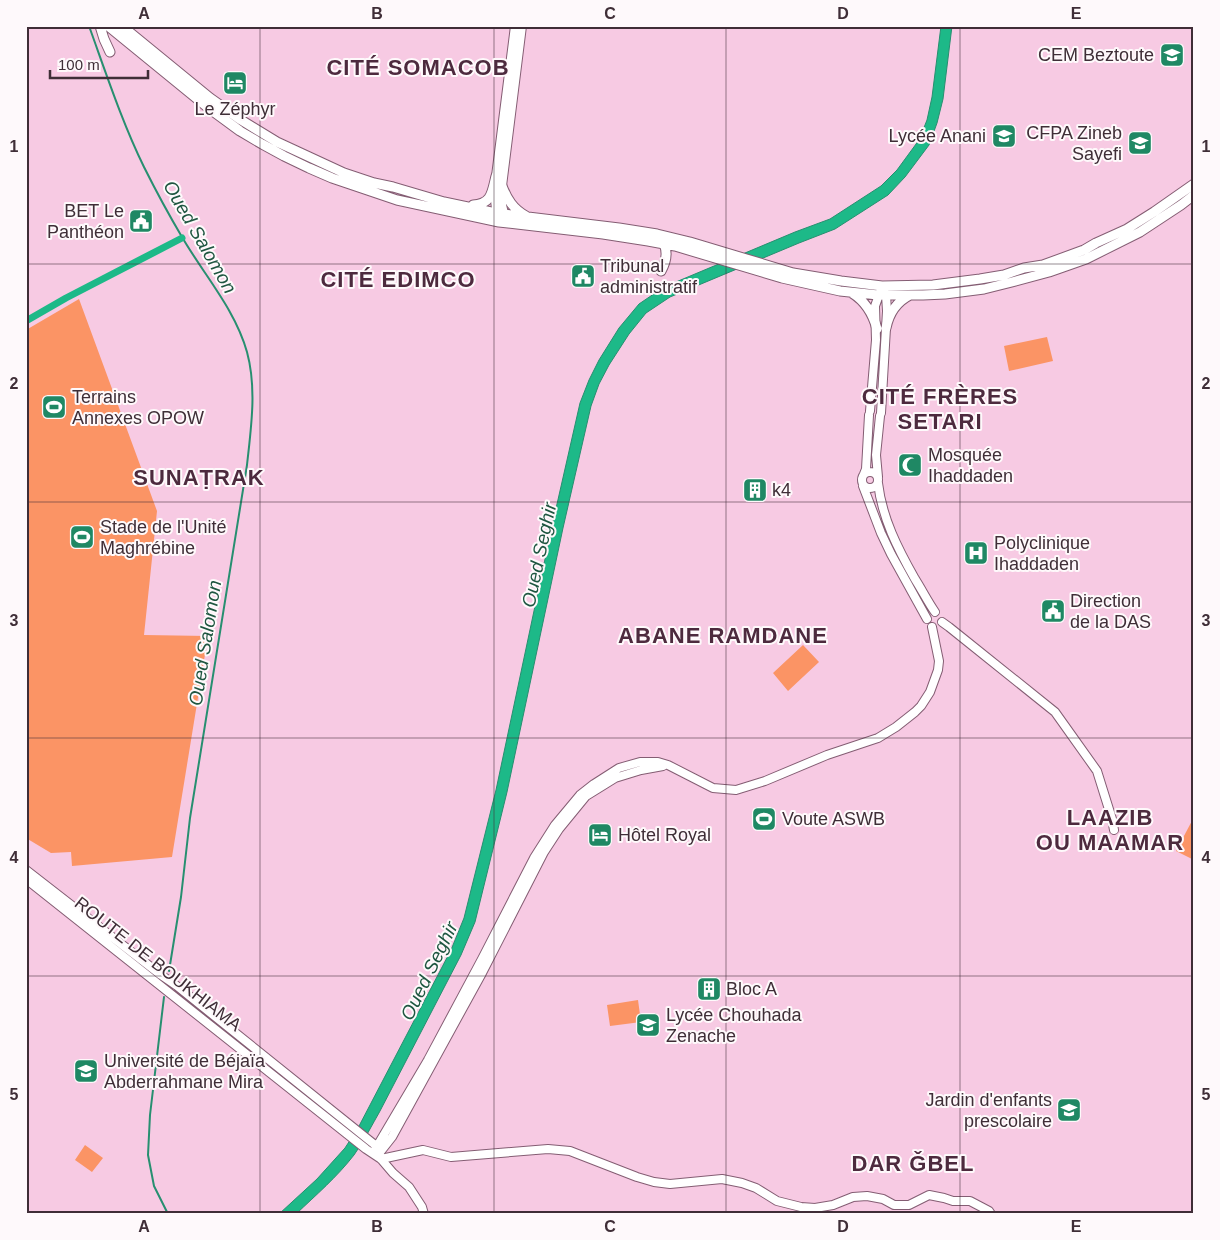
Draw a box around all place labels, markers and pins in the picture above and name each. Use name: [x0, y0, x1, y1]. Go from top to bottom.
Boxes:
school or university icon: CEM Beztoute: [1159, 42, 1185, 68]
place label: CEM Beztoute: [1038, 45, 1154, 65]
hotel icon: Le Zéphyr: [222, 70, 248, 96]
place label: Le Zéphyr: [194, 99, 276, 119]
school or university icon: Lycée Anani: [991, 123, 1017, 149]
place label: CFPA Zineb Sayefi: [1026, 123, 1122, 164]
place label: Lycée Anani: [889, 126, 986, 146]
school or university icon: CFPA Zineb Sayefi: [1127, 130, 1153, 156]
place label: BET Le Panthéon: [47, 201, 124, 242]
public building icon: BET Le Panthéon: [128, 208, 154, 234]
place label: Tribunal administratif: [600, 256, 698, 297]
public building icon: Tribunal administratif: [570, 263, 596, 289]
place label: Terrains Annexes OPOW: [72, 387, 204, 428]
sports icon: Terrains Annexes OPOW: [41, 394, 67, 420]
place label: Mosquée Ihaddaden: [928, 445, 1013, 486]
mosque icon: Mosquée Ihaddaden: [897, 452, 923, 478]
building icon: k4: [742, 477, 768, 503]
place label: k4: [772, 480, 791, 500]
place label: Stade de l'Unité Maghrébine: [100, 517, 227, 558]
sports icon: Stade de l'Unité Maghrébine: [69, 524, 95, 550]
place label: Polyclinique Ihaddaden: [994, 533, 1090, 574]
hospital icon: Polyclinique Ihaddaden: [963, 540, 989, 566]
place label: Direction de la DAS: [1070, 591, 1151, 632]
public building icon: Direction de la DAS: [1040, 598, 1066, 624]
sports icon: Voute ASWB: [751, 806, 777, 832]
place label: Voute ASWB: [782, 809, 885, 829]
hotel icon: Hôtel Royal: [587, 822, 613, 848]
place label: Hôtel Royal: [618, 825, 711, 845]
building icon: Bloc A: [696, 976, 722, 1002]
place label: Bloc A: [726, 979, 777, 999]
place label: Lycée Chouhada Zenache: [666, 1005, 802, 1046]
school or university icon: Lycée Chouhada Zenache: [635, 1012, 661, 1038]
place label: Université de Béjaïa Abderrahmane Mira: [104, 1051, 266, 1092]
school or university icon: Université de Béjaïa Abderrahmane Mira: [73, 1058, 99, 1084]
place label: Jardin d'enfants prescolaire: [925, 1090, 1052, 1131]
school or university icon: Jardin d'enfants prescolaire: [1056, 1097, 1082, 1123]

